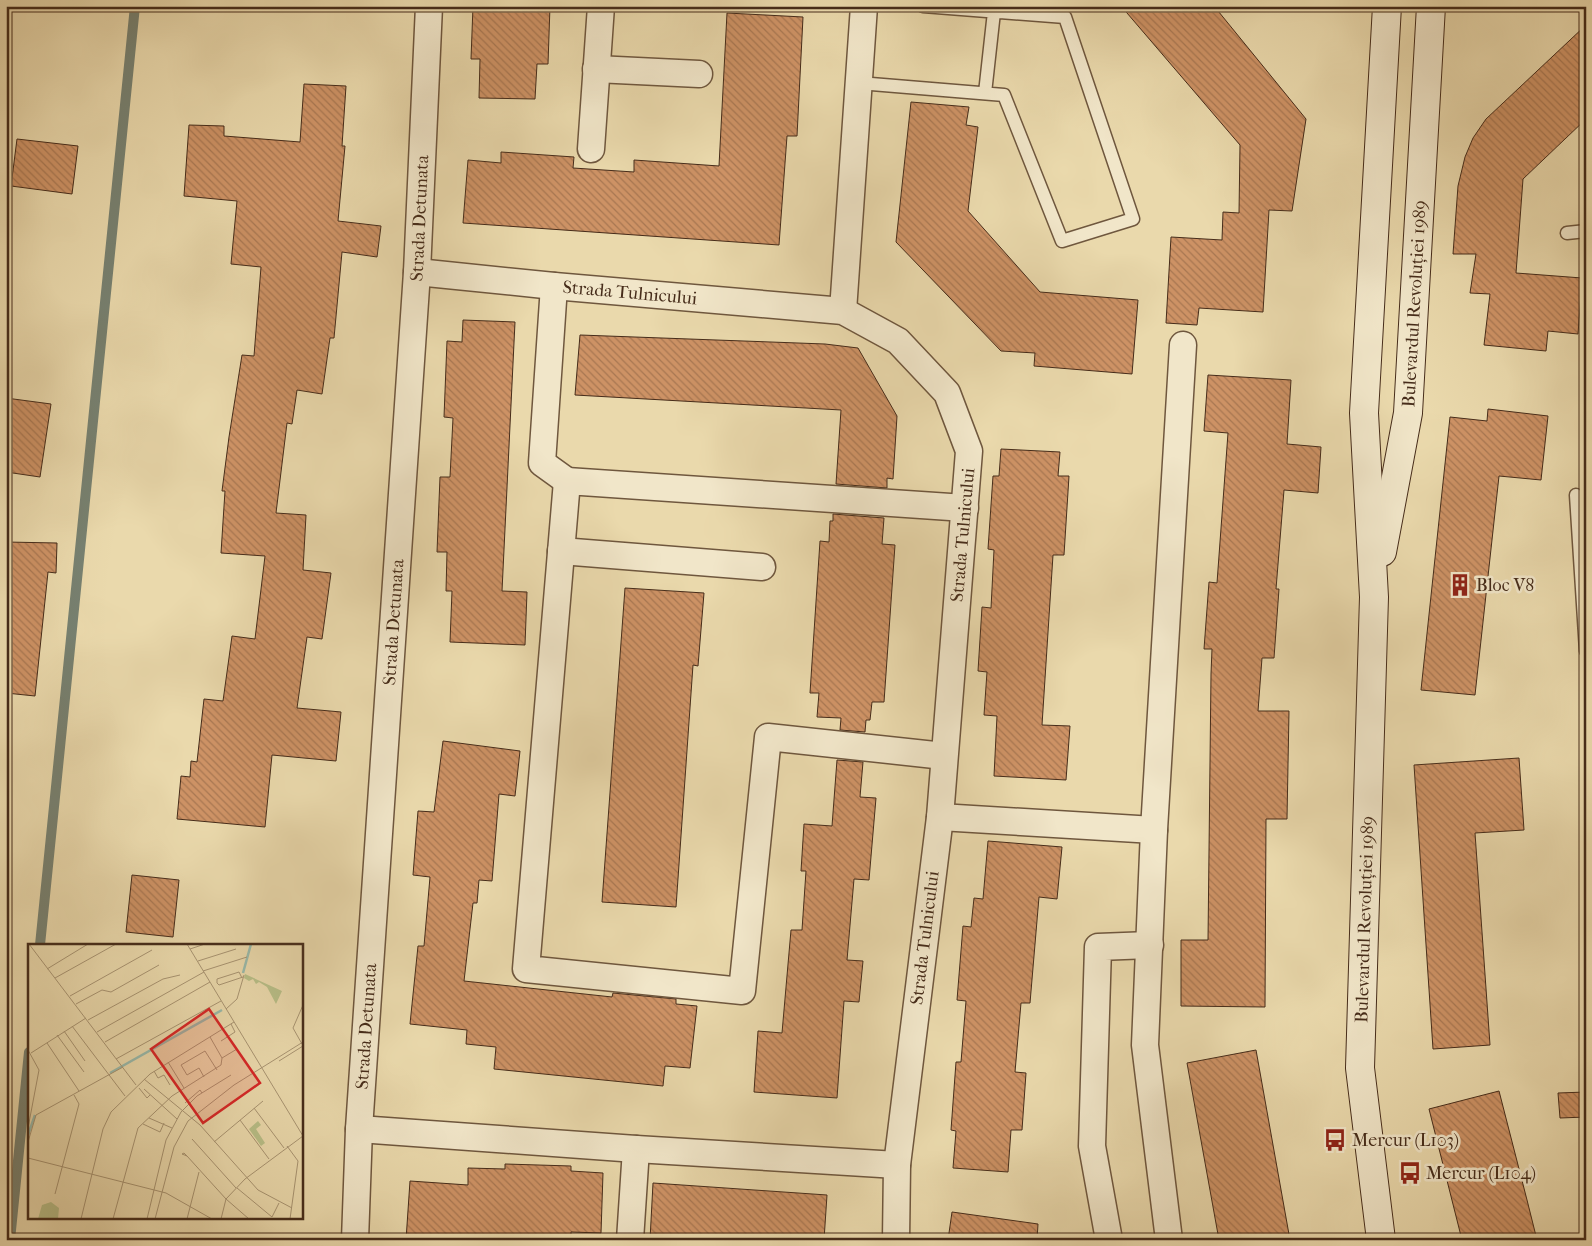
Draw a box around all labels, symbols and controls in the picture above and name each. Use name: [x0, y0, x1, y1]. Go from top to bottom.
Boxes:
street label: Strada Detunata: [406, 154, 433, 282]
street label: Bulevardul Revoluției 1989: [1398, 200, 1431, 408]
street label: Strada Tulnicului: [562, 276, 699, 309]
street label: Strada Tulnicului: [947, 466, 979, 603]
street label: Strada Detunata: [379, 558, 408, 686]
building icon: Bloc V8: [1447, 572, 1473, 598]
place label: Bloc V8: [1476, 575, 1534, 596]
street label: Bulevardul Revoluției 1989: [1351, 815, 1378, 1023]
street label: Strada Tulnicului: [906, 869, 944, 1006]
inset map: [28, 944, 302, 1218]
street label: Strada Detunata: [351, 962, 381, 1090]
bus stop icon: Mercur (L103): [1322, 1127, 1348, 1153]
place label: Mercur (L103): [1352, 1130, 1459, 1151]
bus stop icon: Mercur (L104): [1397, 1160, 1423, 1186]
place label: Mercur (L104): [1426, 1163, 1536, 1184]

